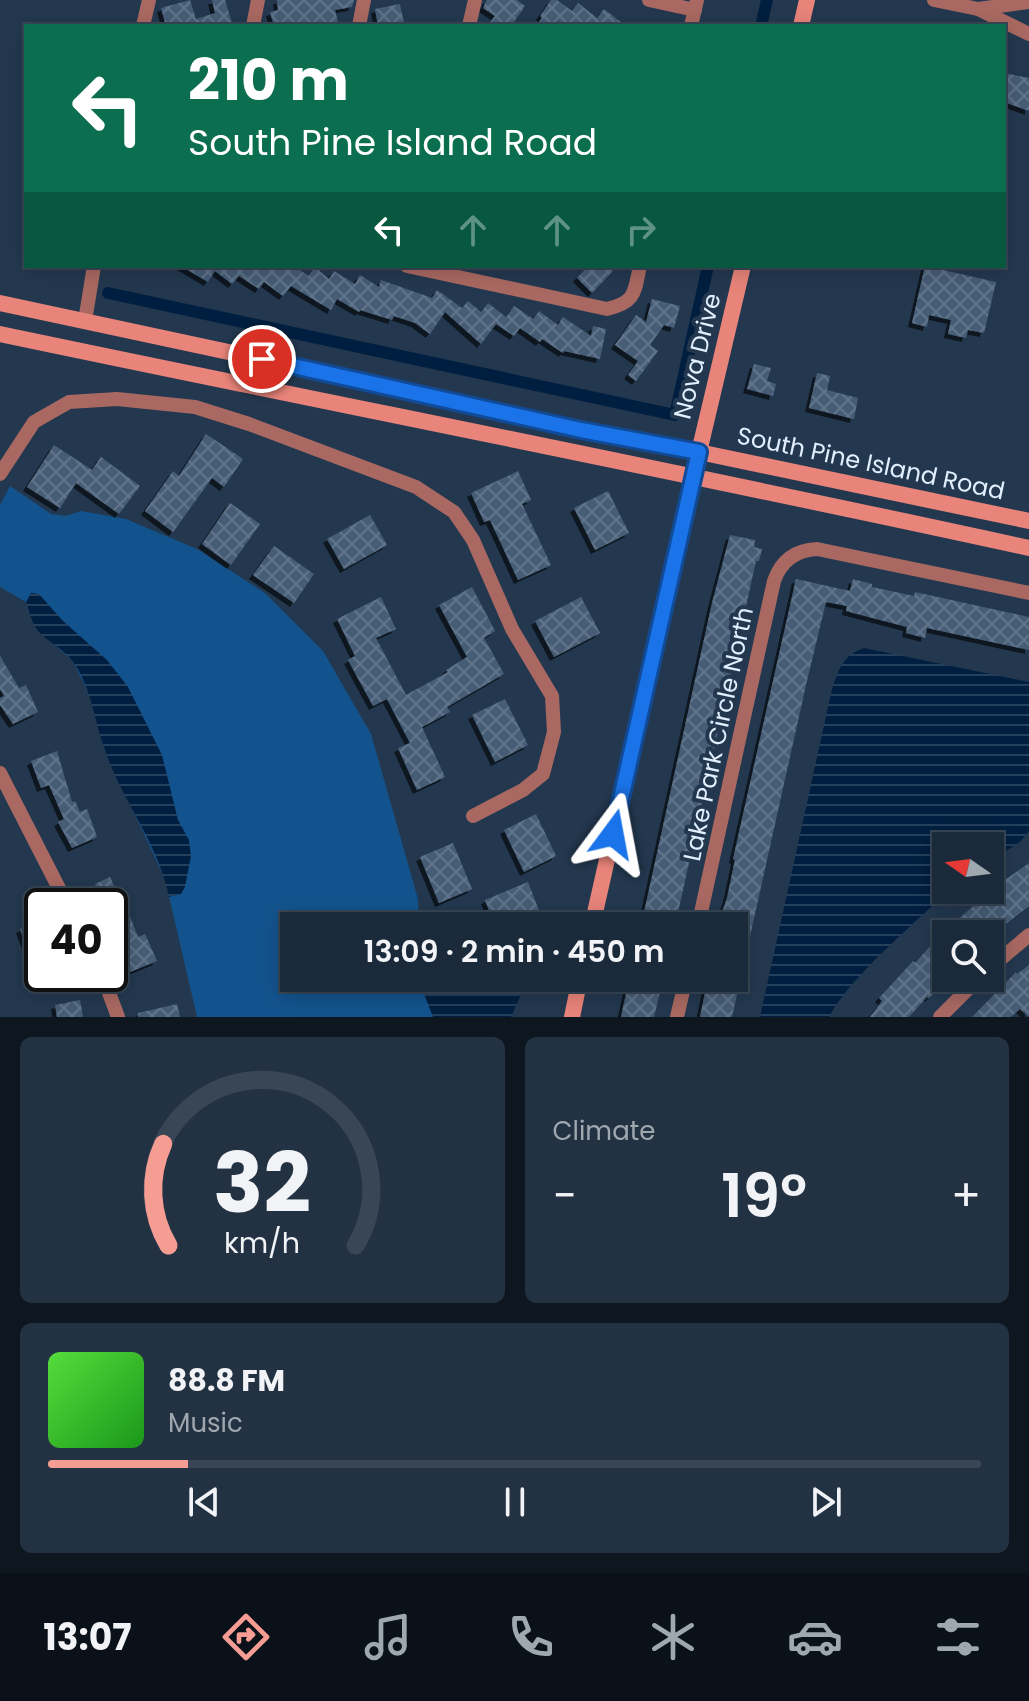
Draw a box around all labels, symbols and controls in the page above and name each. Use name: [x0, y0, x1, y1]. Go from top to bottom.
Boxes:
text: 210 m: [188, 41, 349, 120]
icon: left: [56, 56, 160, 160]
text: South Pine Island Road: [188, 117, 597, 168]
icon: left: [367, 208, 411, 252]
icon: ahead: [451, 208, 495, 252]
icon: ahead: [535, 208, 579, 252]
icon: right: [619, 208, 663, 252]
street label: Nova Drive: [665, 290, 729, 422]
pin: [228, 325, 296, 393]
icon: arrive: [240, 337, 284, 381]
street label: South Pine Island Road: [734, 419, 1008, 507]
street label: Lake Park Circle North: [675, 604, 761, 864]
position arrow: [571, 792, 655, 876]
north arrow: [932, 832, 1004, 904]
map controls: [932, 832, 1004, 992]
speed limit sign: 40: [24, 888, 128, 992]
button: search: [932, 920, 1004, 992]
text: 13:09 · 2 min · 450 m: [364, 930, 664, 973]
text: Climate: [553, 1113, 655, 1149]
text: 32: [213, 1125, 311, 1241]
text: 19°: [721, 1154, 807, 1238]
text: −: [553, 1165, 577, 1226]
text: +: [951, 1165, 981, 1226]
text: km/h: [224, 1223, 300, 1263]
text: 88.8 FM: [168, 1359, 285, 1402]
text: Music: [168, 1405, 243, 1441]
icon: previous: [182, 1480, 226, 1524]
icon: pause: [493, 1480, 537, 1524]
icon: next: [804, 1480, 848, 1524]
icon: directions: [218, 1609, 274, 1665]
icon: music: [360, 1609, 416, 1665]
icon: phone: [503, 1609, 559, 1665]
icon: climate: [645, 1609, 701, 1665]
icon: car: [787, 1609, 843, 1665]
icon: filters: [930, 1609, 986, 1665]
text: 13:07: [43, 1612, 131, 1663]

